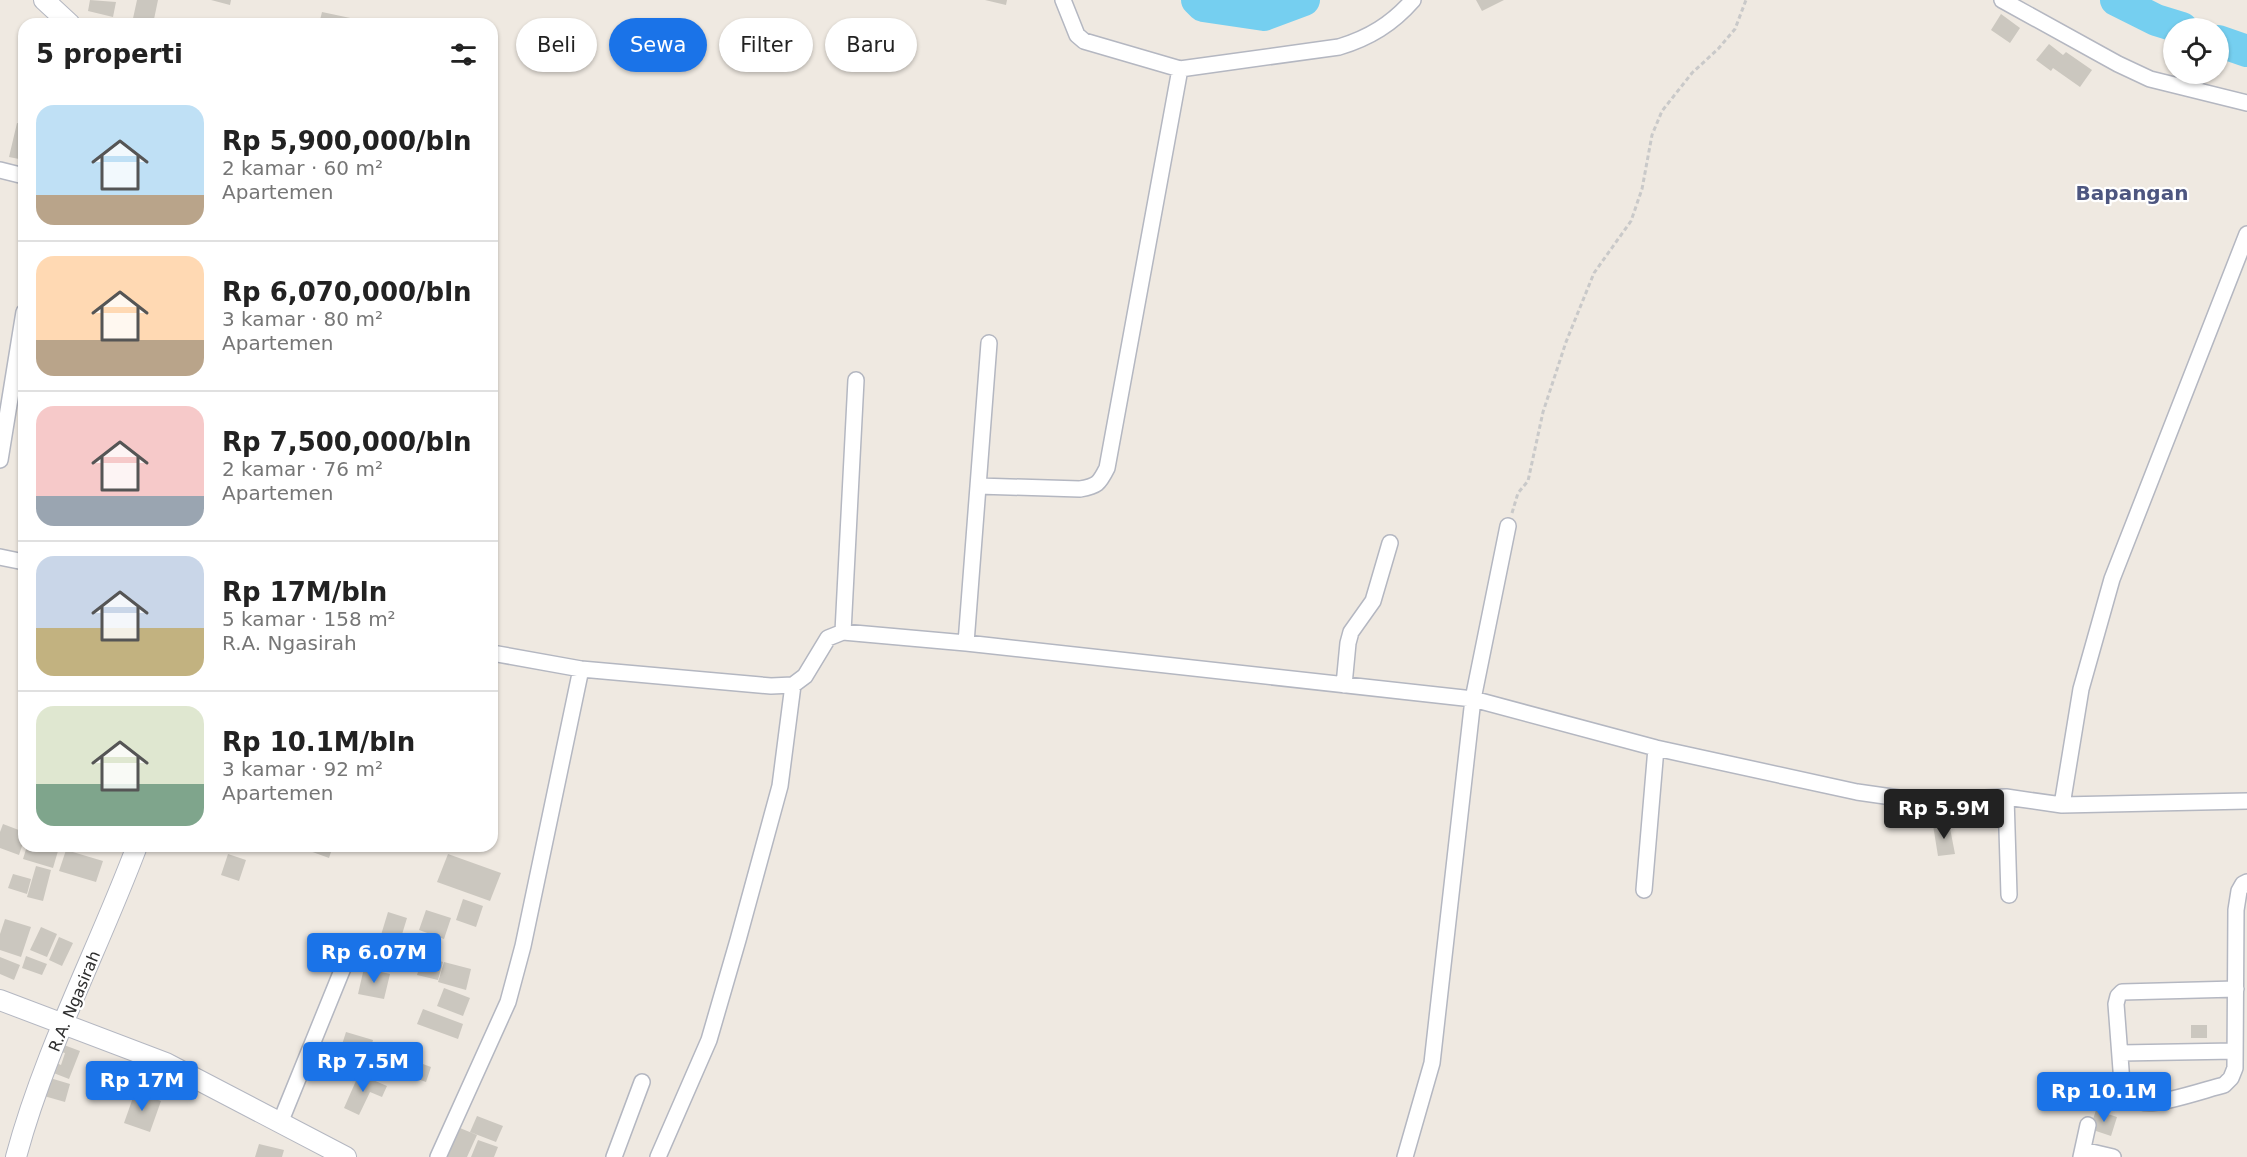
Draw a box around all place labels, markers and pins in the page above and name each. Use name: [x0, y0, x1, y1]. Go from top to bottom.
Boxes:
pin: Rp 5.9M: [1889, 789, 1999, 840]
pin: Rp 6.07M: [312, 933, 436, 984]
pin: Rp 7.5M: [308, 1042, 418, 1093]
pin: Rp 17M: [93, 1061, 191, 1112]
pin: Rp 10.1M: [2042, 1072, 2166, 1123]

